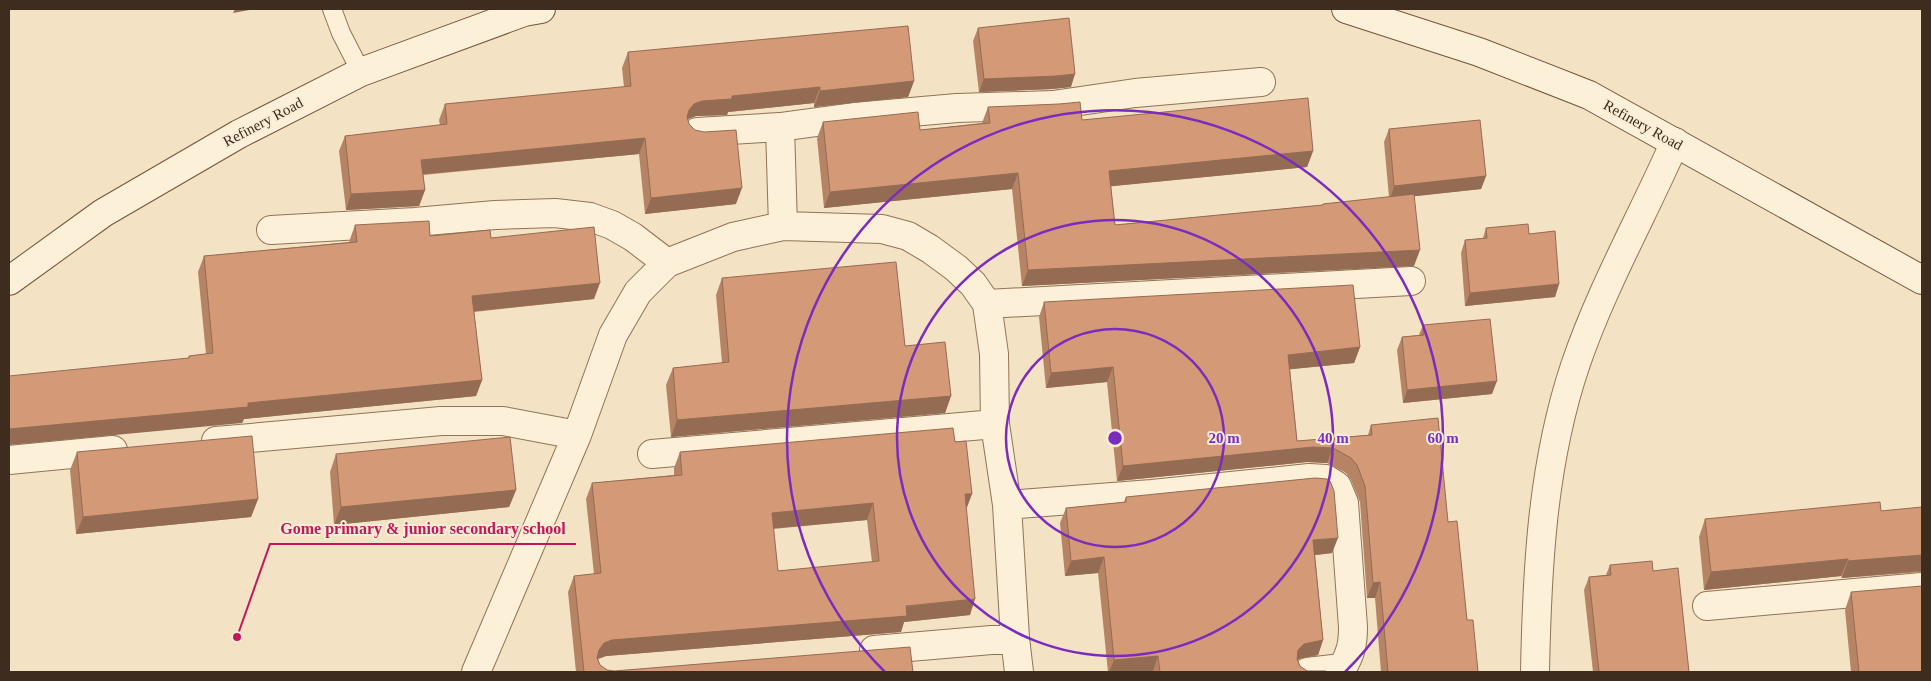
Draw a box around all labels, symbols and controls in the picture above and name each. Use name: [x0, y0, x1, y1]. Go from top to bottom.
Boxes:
street label: Refinery Road: [220, 94, 306, 150]
street label: Refinery Road: [1601, 97, 1686, 154]
centre of rings: [1106, 429, 1124, 447]
text: 20 m: [1208, 430, 1240, 446]
text: 40 m: [1317, 430, 1349, 446]
text: 60 m: [1427, 430, 1459, 446]
callout: Gome primary & junior secondary school: [270, 513, 576, 544]
text: Gome primary & junior secondary school: [280, 520, 566, 538]

